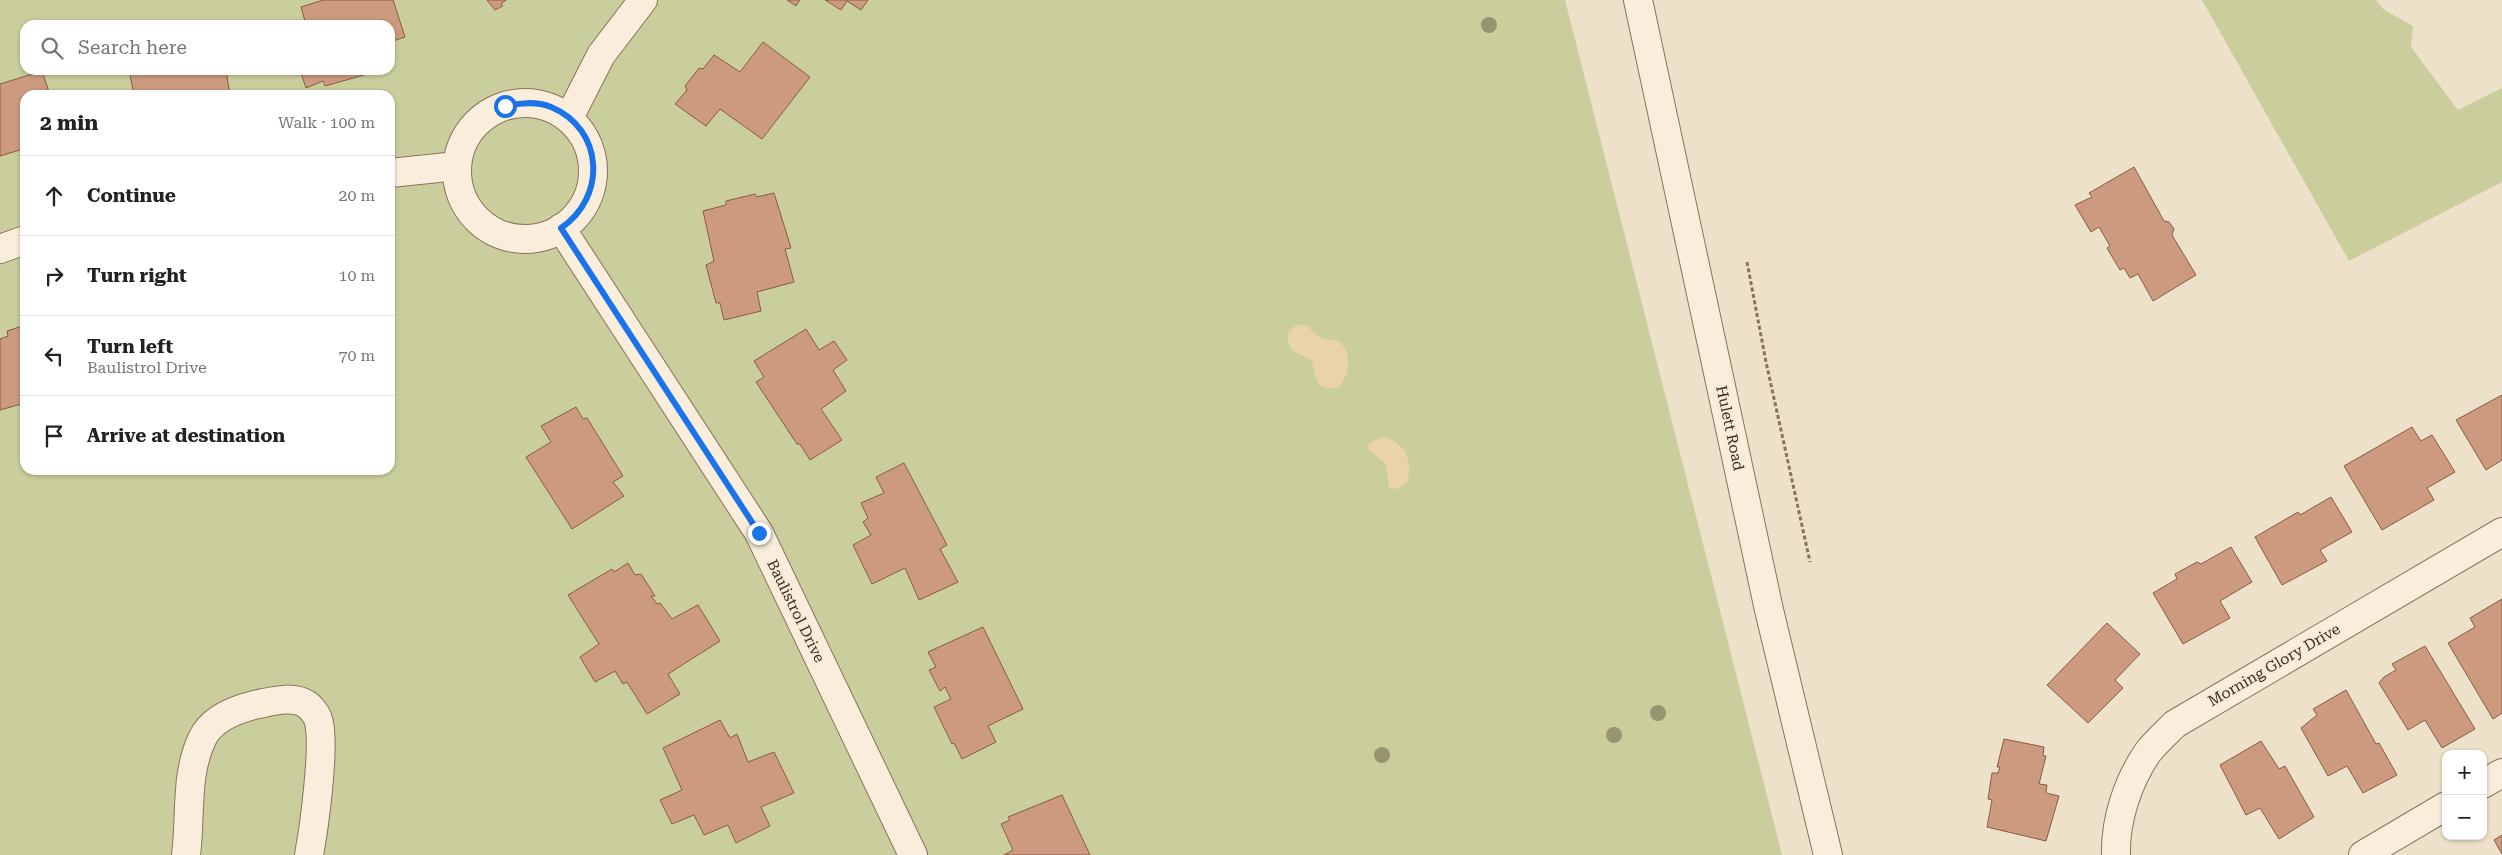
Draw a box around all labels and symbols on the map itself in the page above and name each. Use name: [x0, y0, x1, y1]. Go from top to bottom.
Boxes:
route start: [494, 95, 517, 118]
street label: Hulett Road: [1712, 384, 1748, 473]
route end: [748, 522, 771, 545]
street label: Baulistrol Drive: [763, 557, 829, 665]
street label: Morning Glory Drive: [2205, 620, 2343, 710]

